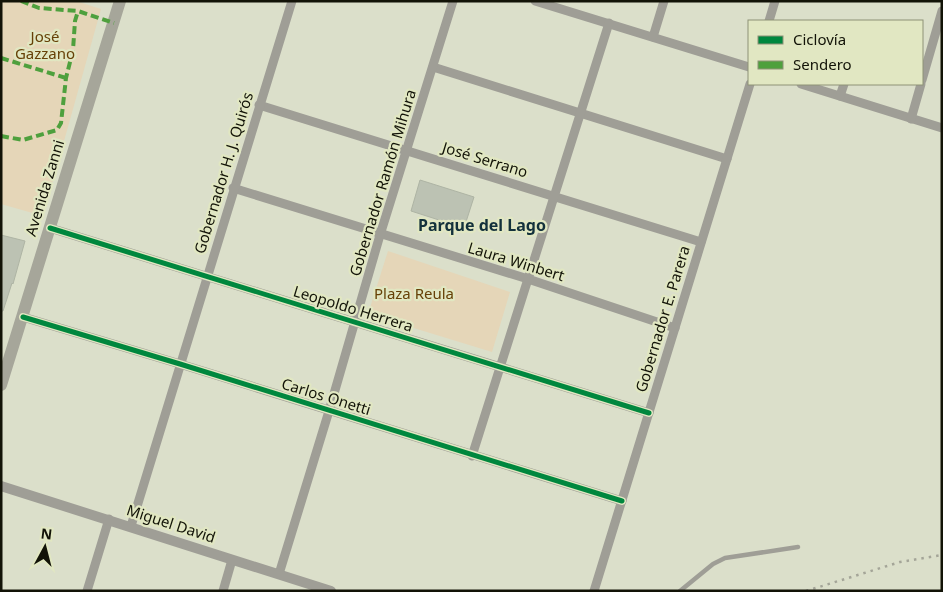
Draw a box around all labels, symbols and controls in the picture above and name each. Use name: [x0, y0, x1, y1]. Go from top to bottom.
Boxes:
legend: [748, 20, 923, 85]
park label: José Gazzano: [15, 26, 75, 63]
text: Ciclovía: [793, 29, 846, 49]
text: Sendero: [793, 54, 852, 74]
street label: Gobernador Ramón Mihura: [344, 87, 420, 279]
street label: Gobernador H. J. Quirós: [189, 89, 257, 256]
street label: José Serrano: [438, 136, 530, 182]
street label: Avenida Zanni: [20, 137, 68, 238]
district label: Parque del Lago: [418, 214, 546, 236]
street label: Laura Winbert: [465, 237, 568, 285]
street label: Gobernador E. Parera: [630, 243, 694, 394]
street label: Leopoldo Herrera: [291, 280, 416, 336]
park label: Plaza Reula: [374, 283, 454, 303]
street label: Carlos Onetti: [279, 373, 373, 419]
street label: Miguel David: [124, 499, 218, 547]
north arrow: [20, 522, 70, 572]
text: N: [40, 523, 53, 544]

